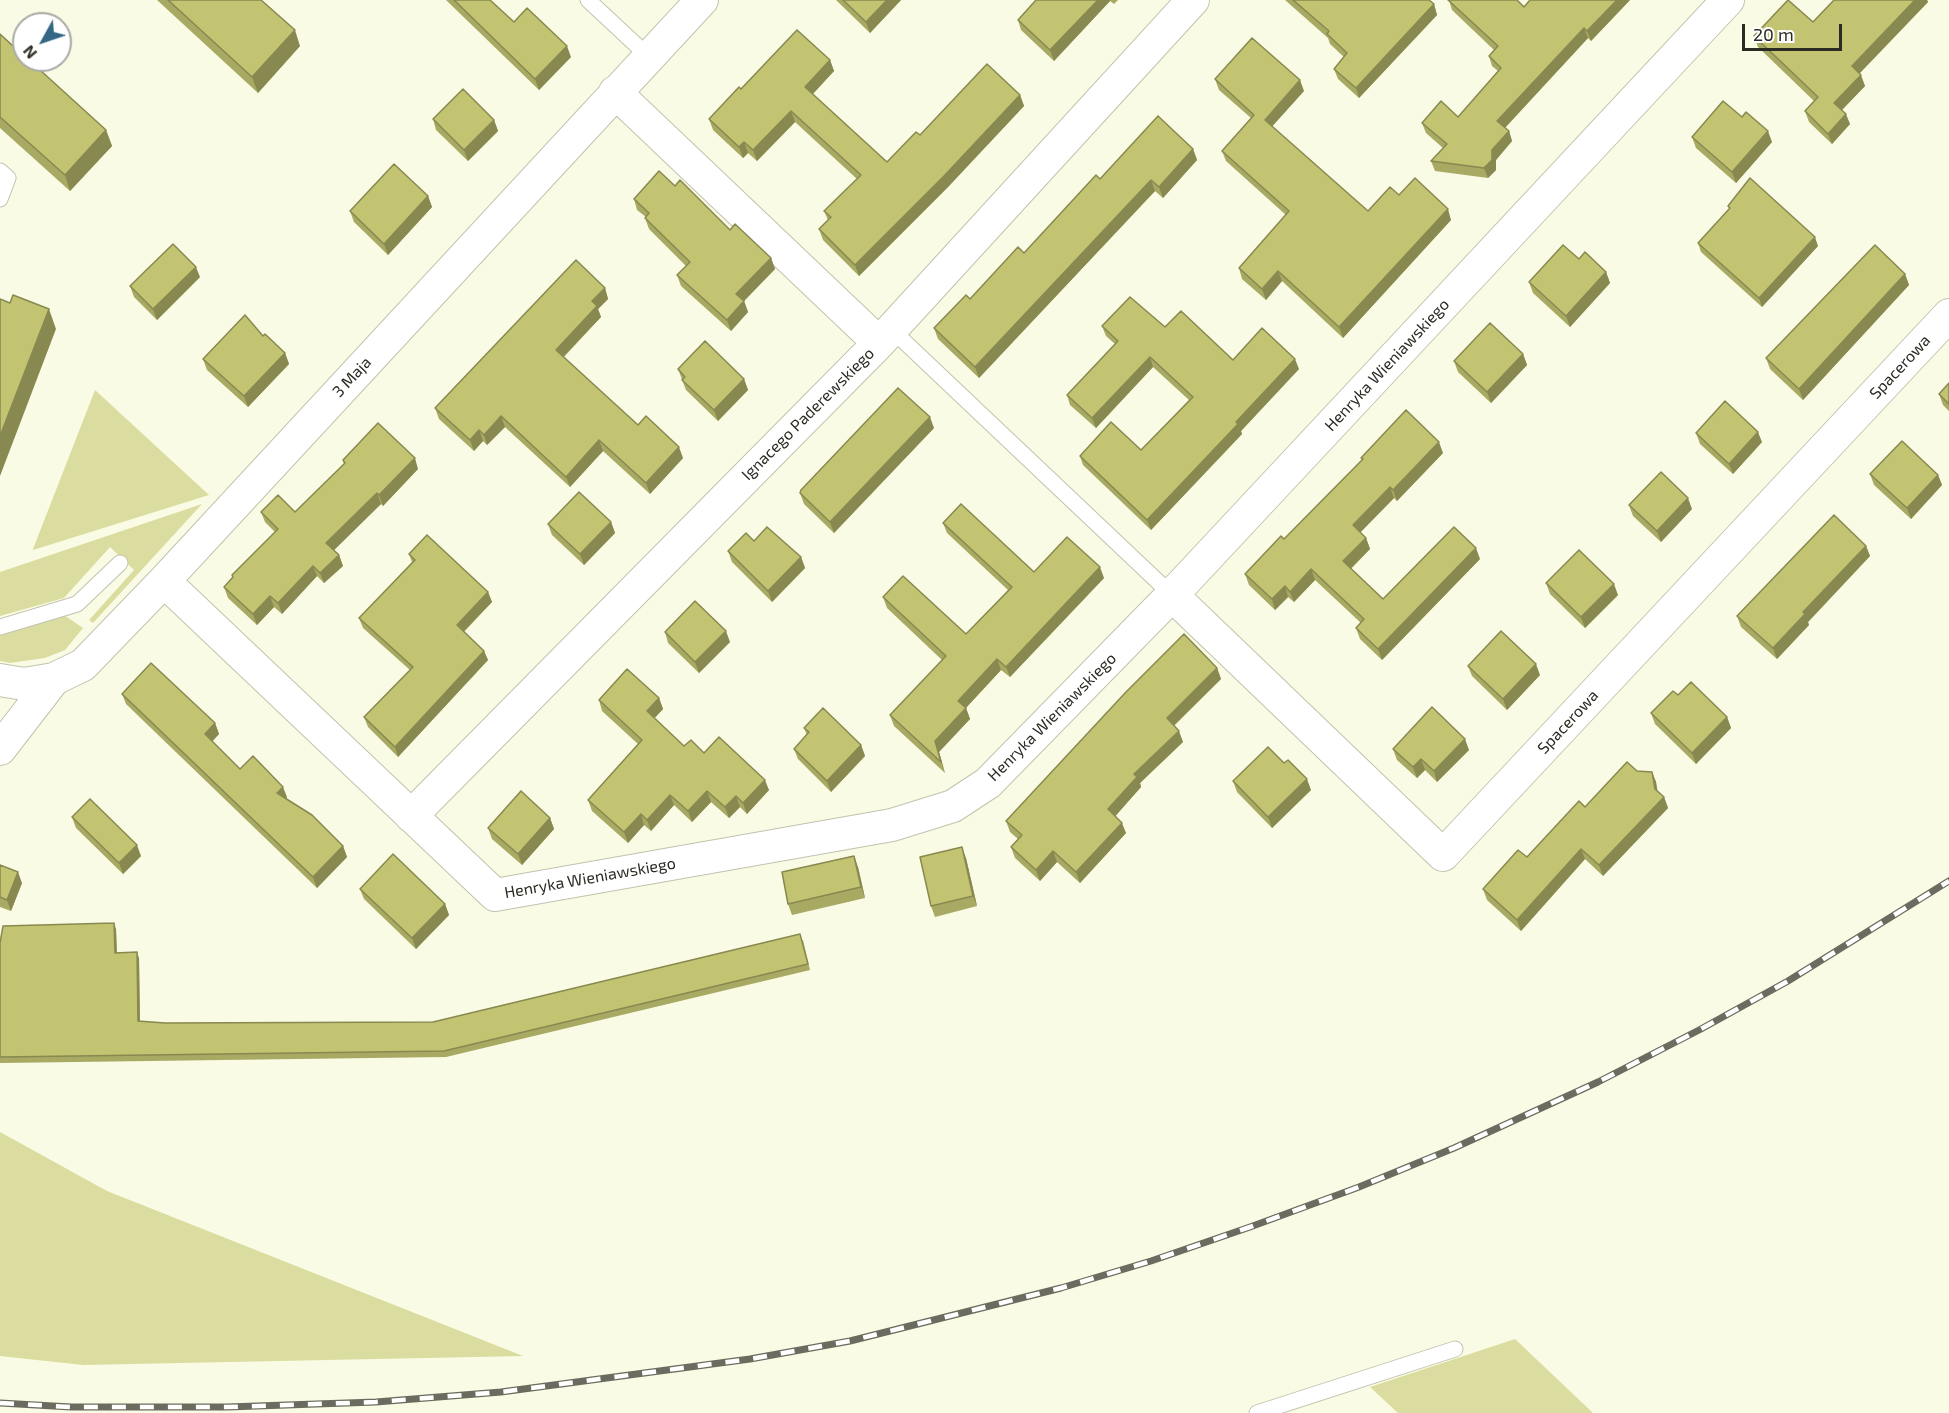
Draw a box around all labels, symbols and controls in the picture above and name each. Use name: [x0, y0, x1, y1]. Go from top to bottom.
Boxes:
north arrow: [12, 12, 72, 72]
scale bar: [1745, 12, 1846, 50]
text: 20 m: [1753, 23, 1794, 45]
text: N: [18, 42, 40, 63]
street label: Henryka Wieniawskiego: [1321, 295, 1453, 435]
street label: Spacerowa: [1866, 331, 1934, 403]
street label: Ignacego Paderewskiego: [738, 344, 878, 484]
street label: 3 Maja: [329, 353, 375, 401]
street label: Henryka Wieniawskiego: [984, 649, 1120, 785]
street label: Spacerowa: [1534, 686, 1602, 758]
street label: Henryka Wieniawskiego: [503, 853, 677, 903]

